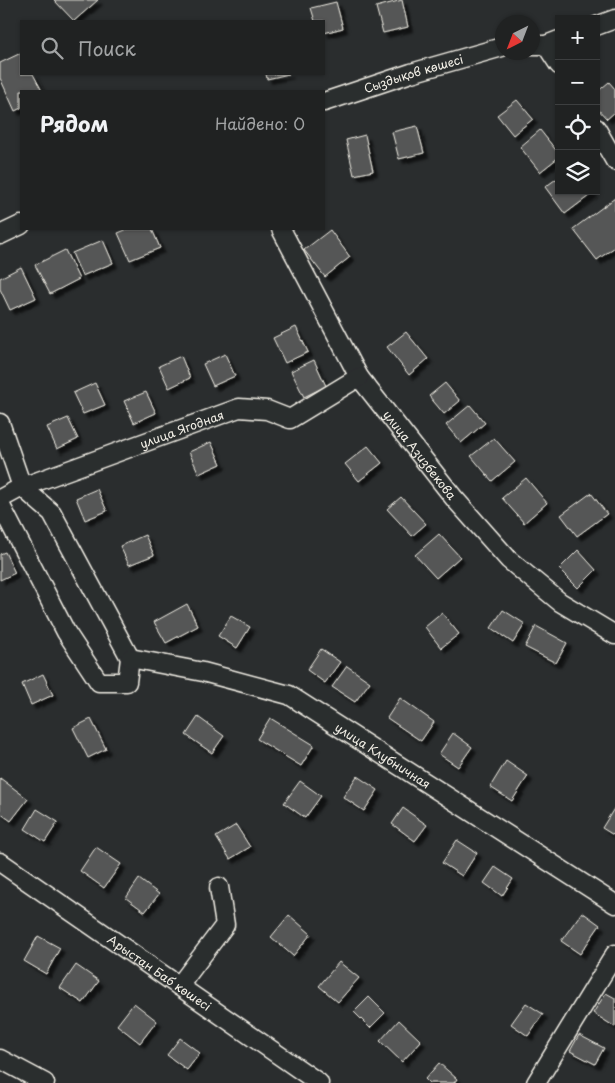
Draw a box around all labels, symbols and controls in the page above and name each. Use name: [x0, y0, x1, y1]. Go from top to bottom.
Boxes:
north arrow: [495, 15, 540, 60]
map controls: [555, 15, 600, 195]
button: +: [555, 15, 600, 60]
search box: [20, 20, 325, 75]
icon: search: [38, 34, 66, 62]
text: Поиск: [78, 34, 136, 62]
street label: Сыздықов көшесі: [361, 50, 465, 97]
button: −: [555, 60, 600, 105]
button: locate: [555, 105, 600, 150]
text: Рядом: [40, 107, 108, 139]
text: Найдено: 0: [215, 111, 305, 135]
button: layers: [555, 150, 600, 195]
street label: улица Ягодная: [137, 405, 226, 452]
street label: улица Азизбекова: [379, 406, 461, 504]
street label: улица Клубничная: [332, 718, 434, 793]
street label: Арыстан Баб көшесі: [104, 930, 215, 1015]

